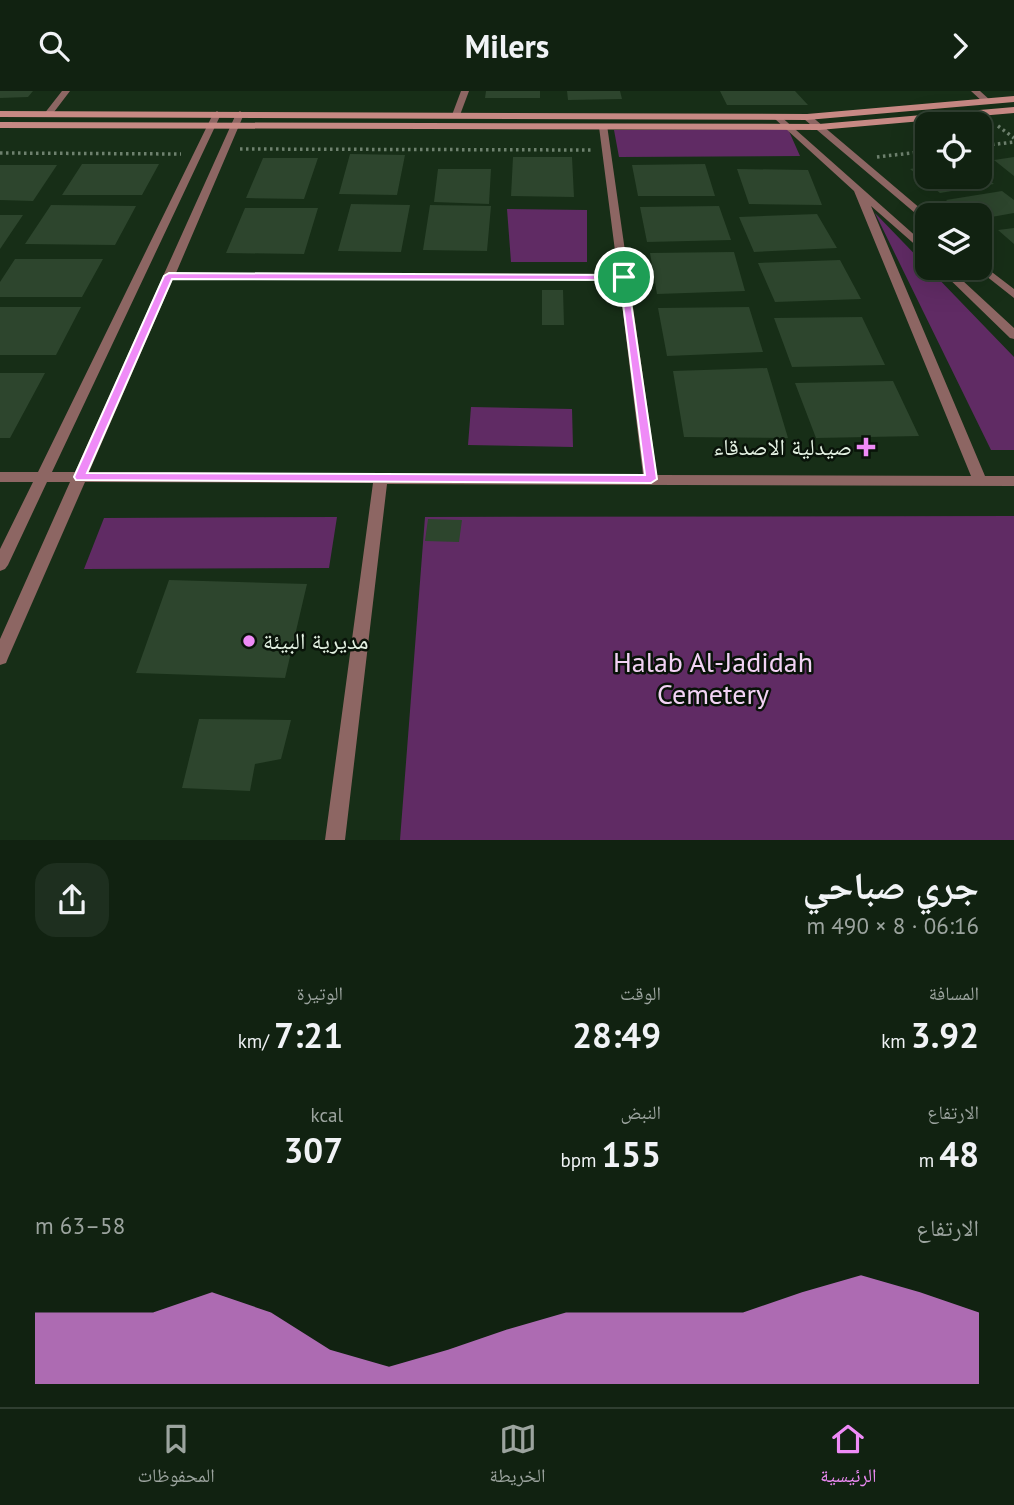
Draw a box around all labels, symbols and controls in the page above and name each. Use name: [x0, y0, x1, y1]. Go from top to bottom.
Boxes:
text: Milers: [465, 25, 549, 67]
icon: search: [35, 27, 73, 65]
icon: forward: [941, 27, 979, 65]
map controls: [915, 112, 992, 280]
button: locate: [915, 112, 992, 189]
button: layers: [915, 203, 992, 280]
pin: [594, 247, 654, 307]
icon: arrive: [605, 258, 643, 296]
place label: صيدلية الاصدقاء: [713, 432, 852, 461]
marker: صيدلية الاصدقاء: [858, 439, 874, 455]
place label: مديرية البيئة: [263, 626, 368, 655]
marker: مديرية البيئة: [241, 633, 257, 649]
park label: Halab Al-Jadidah Cemetery: [613, 643, 813, 712]
text: جري صباحي: [802, 860, 979, 909]
button: share: [35, 863, 109, 937]
text: 06:16 · 8 × 490 m: [806, 911, 979, 940]
text: الوتيرة: [297, 981, 343, 1005]
text: الوقت: [620, 981, 661, 1005]
text: المسافة: [929, 981, 979, 1005]
text: 7:21: [274, 1012, 343, 1058]
text: 28:49: [572, 1012, 661, 1058]
text: 3.92: [911, 1012, 979, 1058]
text: /km: [238, 1029, 274, 1053]
text: km: [881, 1029, 911, 1053]
text: النبض: [620, 1100, 661, 1124]
text: الارتفاع: [927, 1100, 979, 1124]
text: kcal: [311, 1103, 343, 1127]
text: 307: [283, 1127, 343, 1173]
text: 155: [601, 1131, 661, 1177]
text: 48: [939, 1131, 979, 1177]
text: bpm: [560, 1148, 601, 1172]
text: m: [919, 1148, 939, 1172]
text: 58–63 m: [35, 1211, 125, 1240]
text: الارتفاع: [916, 1213, 979, 1242]
tab: المحفوظات: [137, 1420, 215, 1494]
tab: الخريطة: [490, 1420, 545, 1494]
tab: الرئيسية: [820, 1420, 877, 1494]

